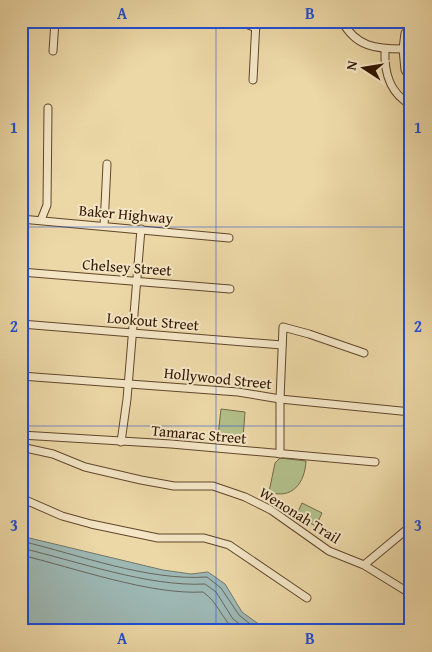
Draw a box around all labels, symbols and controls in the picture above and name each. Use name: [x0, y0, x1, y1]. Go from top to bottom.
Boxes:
text: A: [117, 1, 128, 25]
text: B: [305, 1, 315, 25]
north arrow: [340, 42, 390, 92]
text: N: [341, 58, 362, 72]
text: 1: [10, 115, 18, 139]
text: 1: [414, 115, 422, 139]
street label: Baker Highway: [78, 199, 174, 229]
street label: Chelsey Street: [82, 253, 173, 281]
street label: Lookout Street: [106, 307, 201, 336]
text: 2: [10, 314, 18, 338]
text: 2: [414, 314, 422, 338]
street label: Hollywood Street: [163, 362, 274, 394]
street label: Tamarac Street: [151, 419, 248, 449]
street label: Wenonah Trail: [255, 482, 345, 548]
text: 3: [10, 513, 18, 537]
text: 3: [414, 513, 422, 537]
text: A: [117, 626, 128, 650]
text: B: [305, 626, 315, 650]

